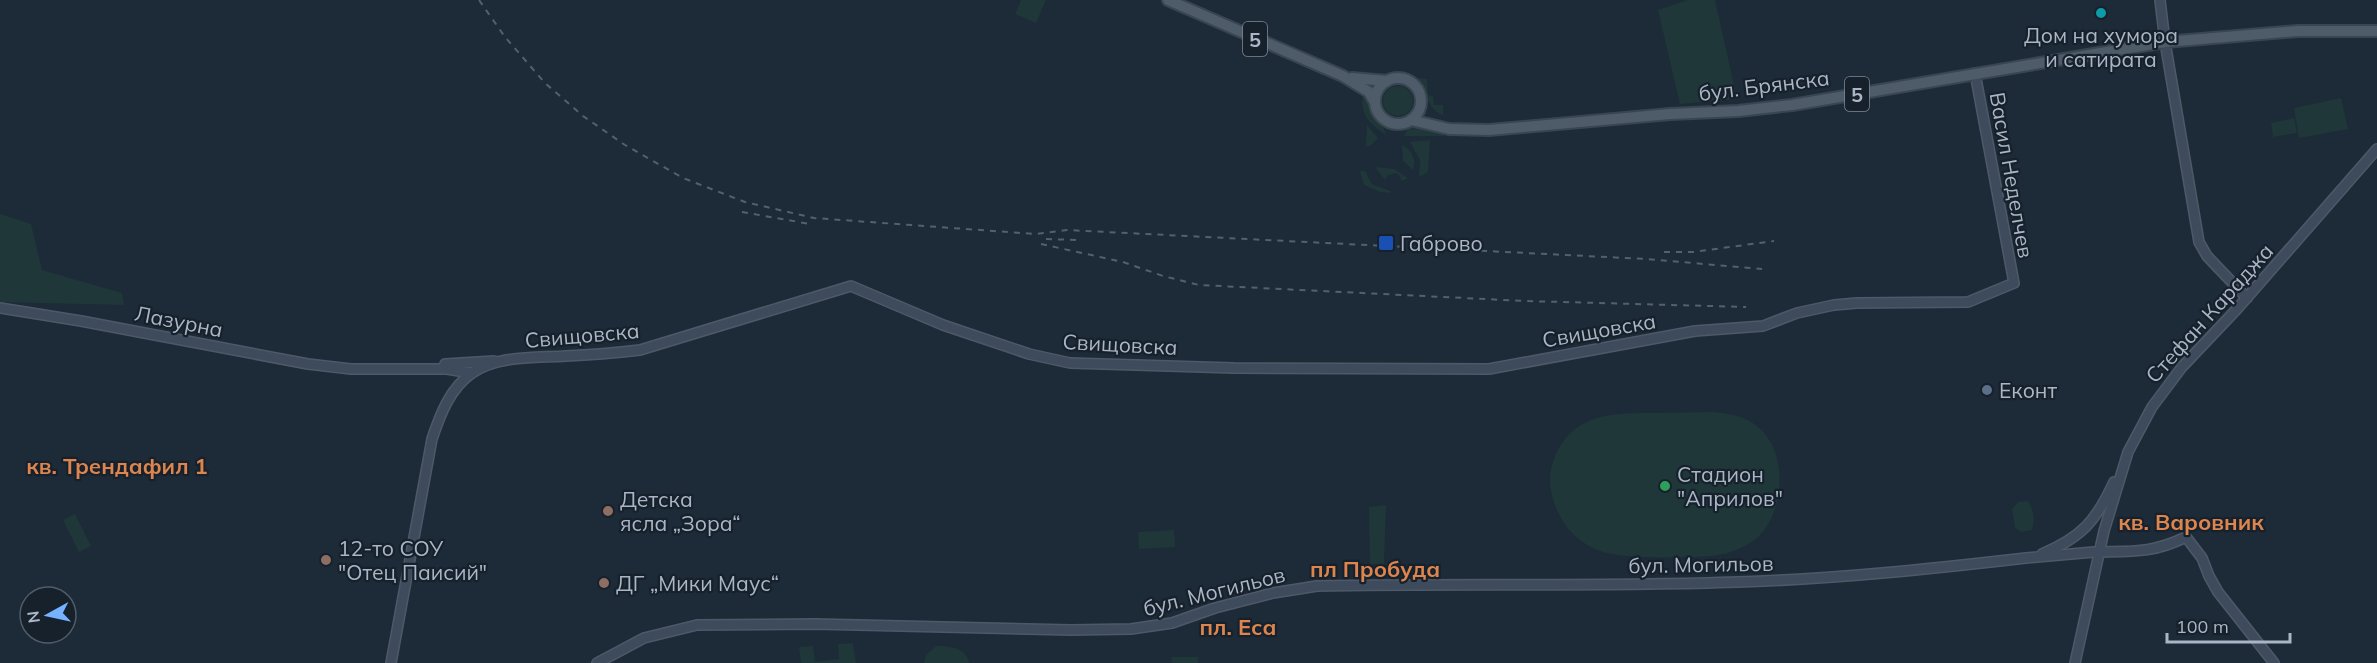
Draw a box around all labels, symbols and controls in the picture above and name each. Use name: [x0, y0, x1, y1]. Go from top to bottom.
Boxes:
marker: Дом на хумора и сатирата: [2094, 6, 2108, 20]
road number: 5: [1243, 22, 1267, 56]
place label: Дом на хумора и сатирата: [2024, 22, 2178, 72]
street label: бул. Брянска: [1697, 64, 1831, 106]
road number: 5: [1845, 77, 1869, 111]
street label: Васил Неделчев: [1985, 90, 2039, 260]
place label: Габрово: [1400, 230, 1483, 256]
marker: Габрово: [1377, 234, 1395, 252]
street label: Стефан Караджа: [2140, 238, 2278, 388]
street label: Лазурна: [133, 300, 225, 342]
street label: Свищовска: [1540, 307, 1658, 353]
street label: Свищовска: [524, 317, 640, 353]
street label: Свищовска: [1062, 328, 1178, 360]
place label: Еконт: [1999, 377, 2057, 403]
marker: Еконт: [1980, 383, 1994, 397]
district label: кв. Трендафил 1: [26, 452, 208, 480]
place label: Стадион "Априлов": [1677, 461, 1783, 511]
marker: Стадион "Априлов": [1658, 479, 1672, 493]
place label: Детска ясла „Зора“: [620, 486, 741, 536]
marker: Детска ясла „Зора“: [601, 504, 615, 518]
district label: кв. Варовник: [2118, 508, 2264, 536]
place label: 12-то СОУ "Отец Паисий": [338, 535, 487, 585]
street label: бул. Могильов: [1628, 550, 1774, 578]
marker: 12-то СОУ "Отец Паисий": [319, 553, 333, 567]
district label: пл Пробуда: [1310, 555, 1440, 583]
street label: бул. Могильов: [1140, 561, 1288, 621]
place label: ДГ „Мики Маус“: [616, 570, 779, 596]
marker: ДГ „Мики Маус“: [597, 576, 611, 590]
north arrow: [18, 585, 78, 645]
scale bar: [2167, 606, 2290, 644]
text: N: [22, 610, 44, 624]
district label: пл. Еса: [1200, 613, 1276, 641]
text: 100 m: [2176, 615, 2229, 638]

